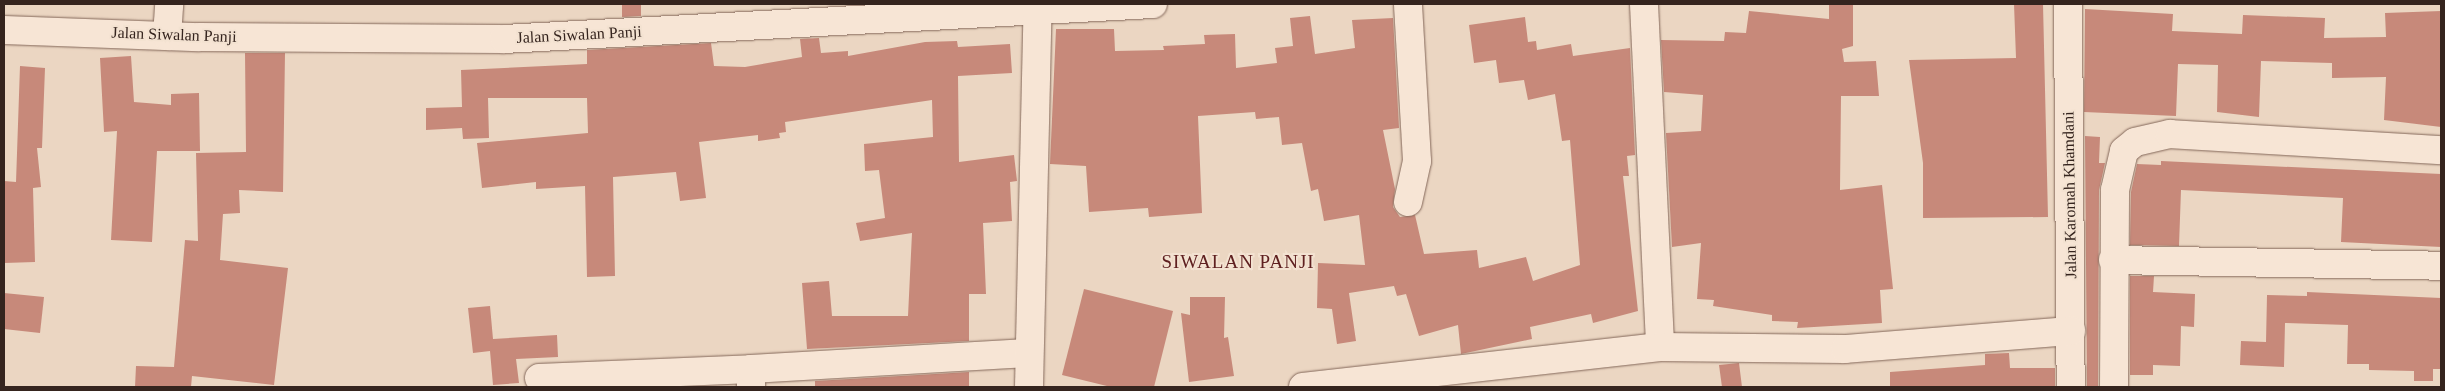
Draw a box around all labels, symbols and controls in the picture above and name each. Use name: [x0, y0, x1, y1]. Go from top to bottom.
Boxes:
street label: Jalan Siwalan Panji: [516, 22, 642, 48]
street label: Jalan Siwalan Panji: [111, 23, 237, 47]
street label: Jalan Karomah Khamdani: [2059, 111, 2081, 279]
district label: SIWALAN PANJI: [1160, 251, 1316, 273]

